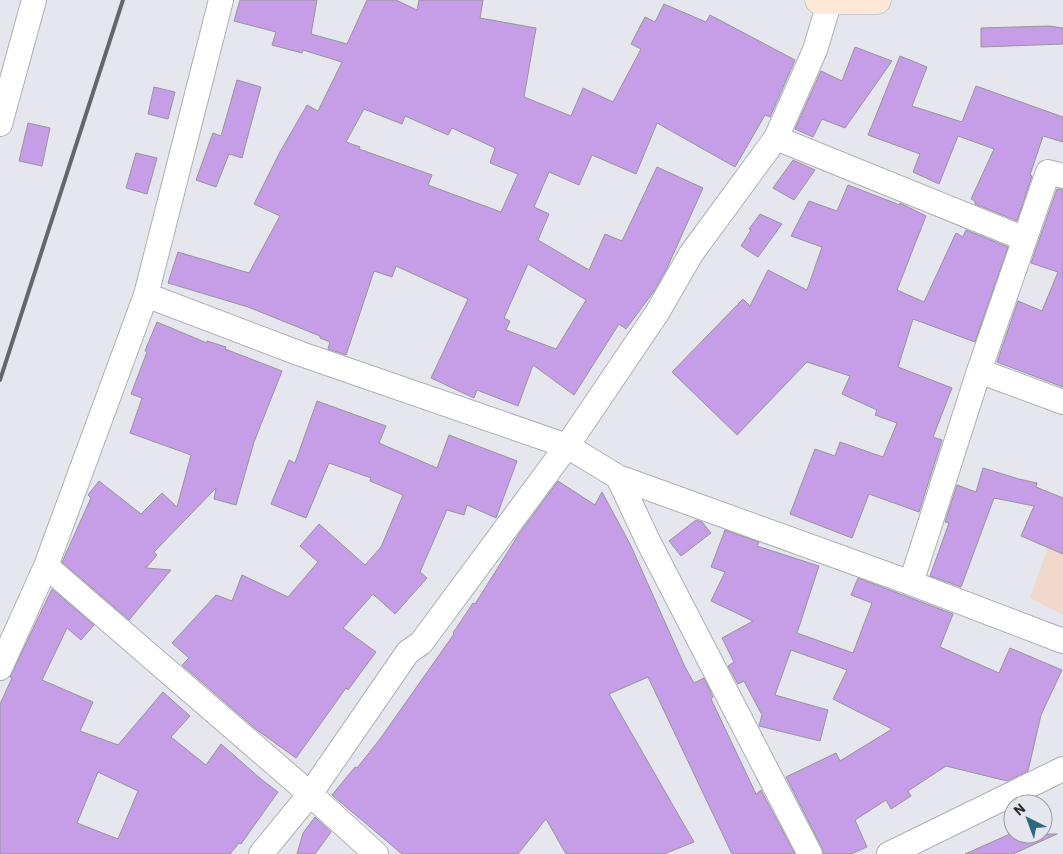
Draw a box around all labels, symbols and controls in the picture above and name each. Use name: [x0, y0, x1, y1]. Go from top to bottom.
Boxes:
north arrow: [1003, 794, 1053, 844]
text: N: [1010, 799, 1029, 819]

